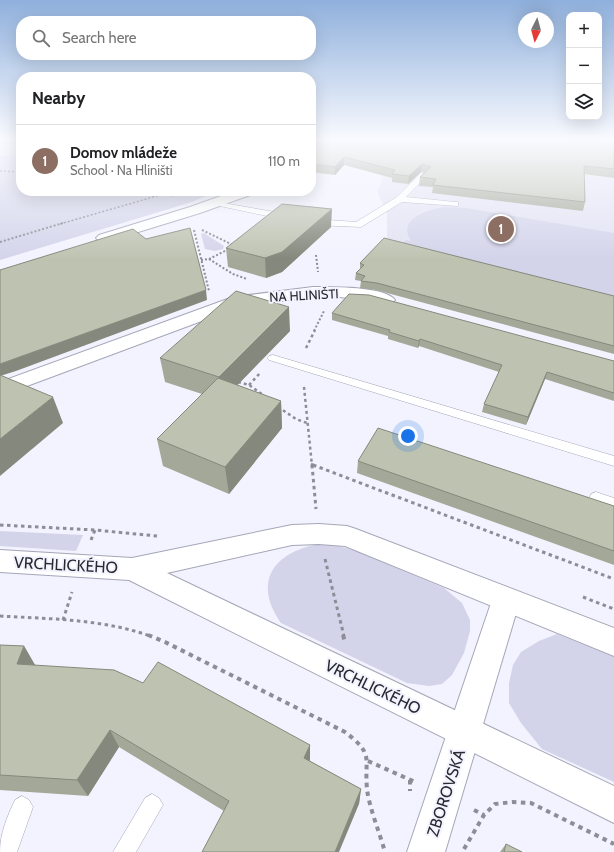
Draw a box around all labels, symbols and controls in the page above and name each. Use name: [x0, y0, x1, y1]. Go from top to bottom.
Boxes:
north arrow: [518, 12, 554, 48]
map controls: [566, 12, 602, 120]
button: +: [566, 12, 602, 48]
search box: [16, 16, 316, 60]
icon: search: [30, 27, 52, 49]
text: Search here: [62, 29, 137, 47]
button: −: [566, 48, 602, 84]
button: layers: [566, 84, 602, 120]
text: Nearby: [32, 88, 85, 108]
text: Domov mládeže: [70, 144, 177, 162]
text: 1: [43, 153, 47, 169]
text: 110 m: [268, 153, 300, 169]
text: School · Na Hliništi: [70, 162, 172, 178]
pin: 1: [488, 214, 514, 244]
street label: NA HLINIŠTI: [269, 284, 339, 305]
your location: [398, 426, 418, 446]
street label: VRCHLICKÉHO: [14, 553, 118, 577]
street label: VRCHLICKÉHO: [322, 656, 424, 718]
street label: ZBOROVSKÁ: [423, 747, 469, 839]

